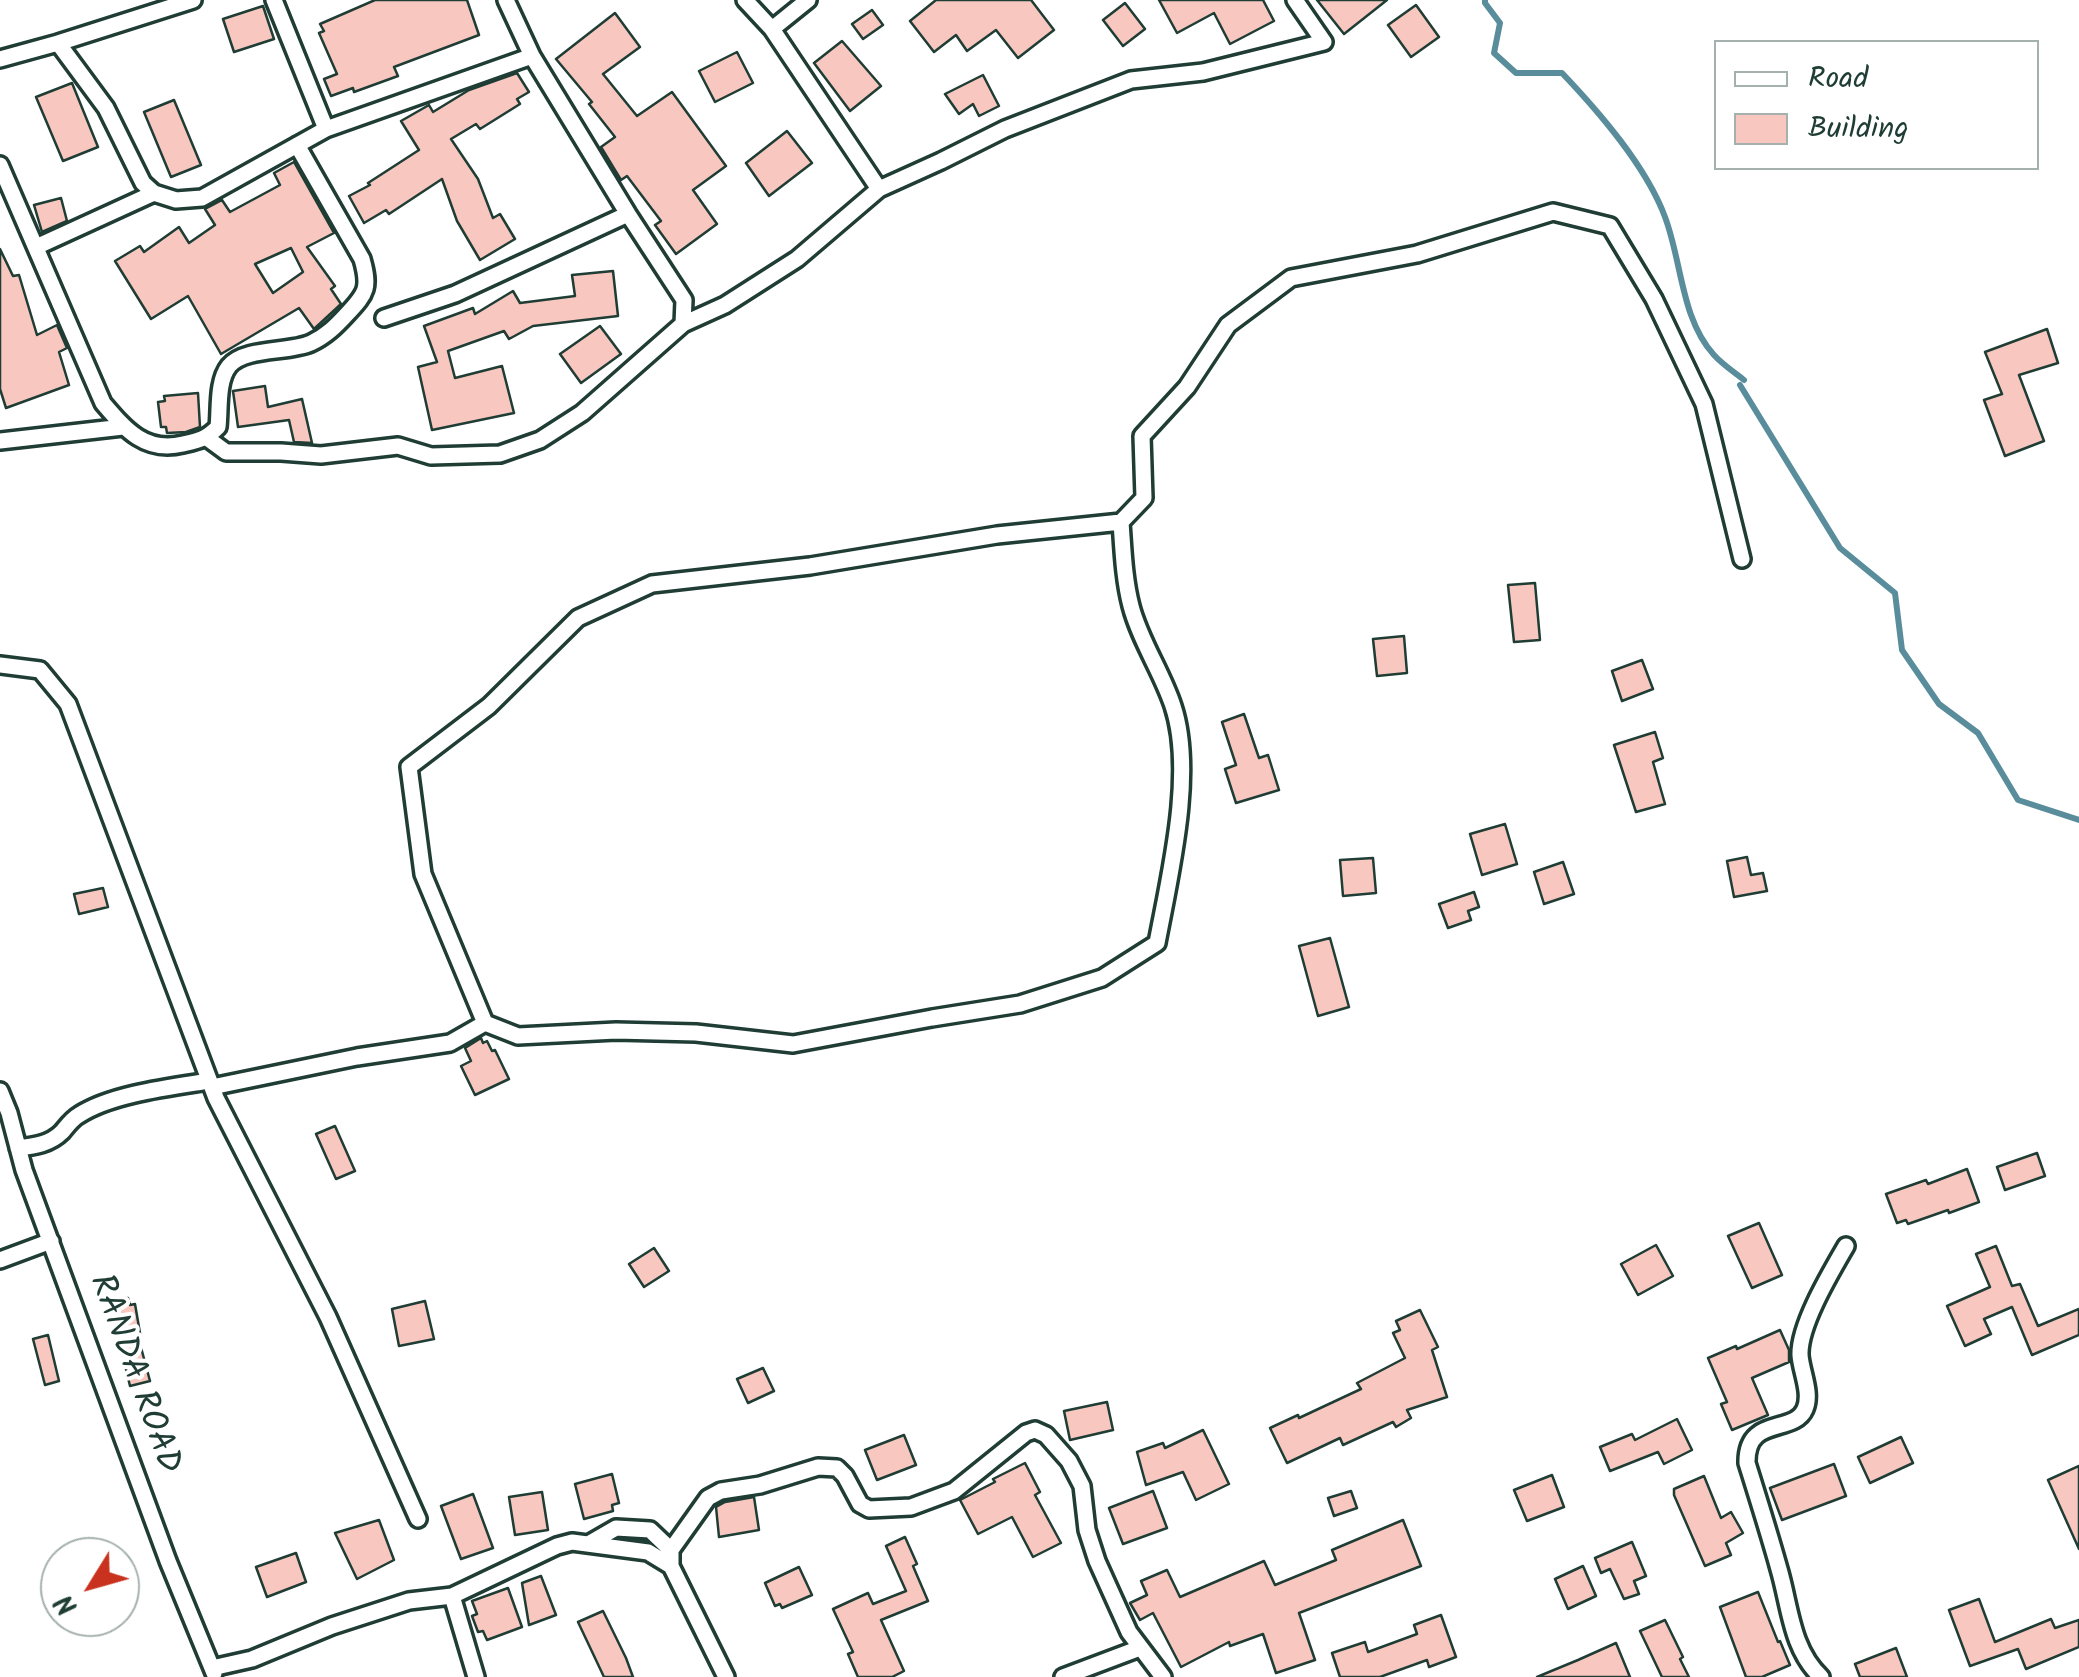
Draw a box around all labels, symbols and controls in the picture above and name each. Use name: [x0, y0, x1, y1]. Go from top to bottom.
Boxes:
legend: [1714, 40, 2039, 170]
text: Road: [1808, 55, 1868, 103]
text: Building: [1808, 105, 1908, 153]
street label: RANDA ROAD: [77, 1270, 187, 1480]
north arrow: [40, 1537, 140, 1637]
text: N: [44, 1584, 91, 1625]

